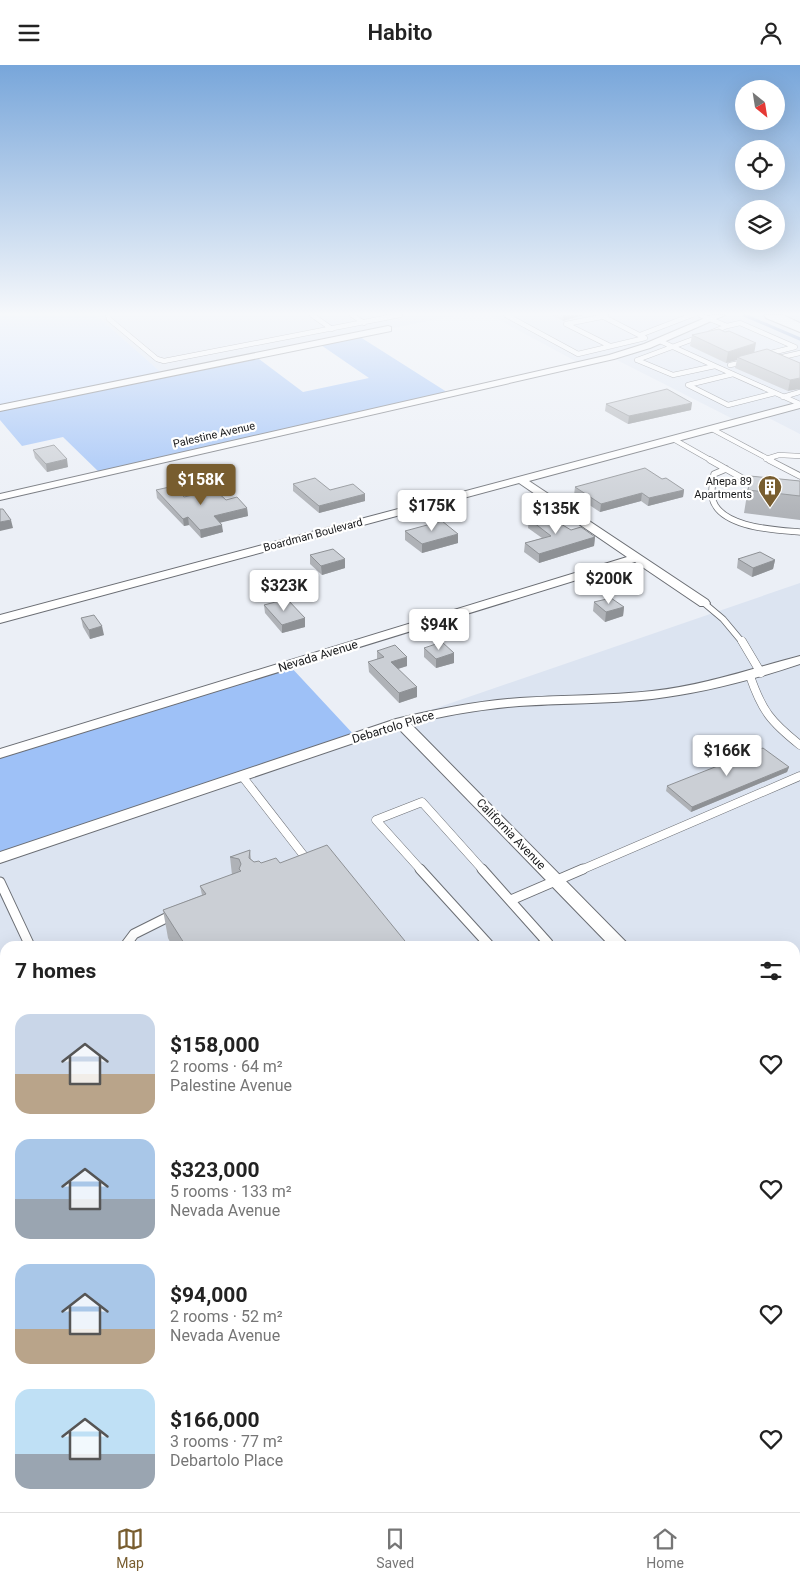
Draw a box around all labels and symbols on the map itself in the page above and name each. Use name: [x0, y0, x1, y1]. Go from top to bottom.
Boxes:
north arrow: [735, 80, 785, 130]
street label: Palestine Avenue: [172, 419, 257, 451]
pin: $158K: [166, 463, 236, 506]
building icon: Ahepa 89 Apartments: [757, 474, 783, 508]
place label: Ahepa 89 Apartments: [694, 475, 752, 501]
pin: $175K: [397, 489, 467, 532]
pin: $135K: [521, 493, 591, 535]
street label: Boardman Boulevard: [262, 516, 364, 554]
pin: $200K: [574, 563, 644, 605]
pin: $323K: [249, 569, 319, 612]
pin: $94K: [409, 609, 469, 651]
street label: Nevada Avenue: [276, 637, 360, 675]
street label: Debartolo Place: [350, 708, 436, 746]
pin: $166K: [692, 735, 762, 777]
street label: California Avenue: [473, 795, 549, 873]

